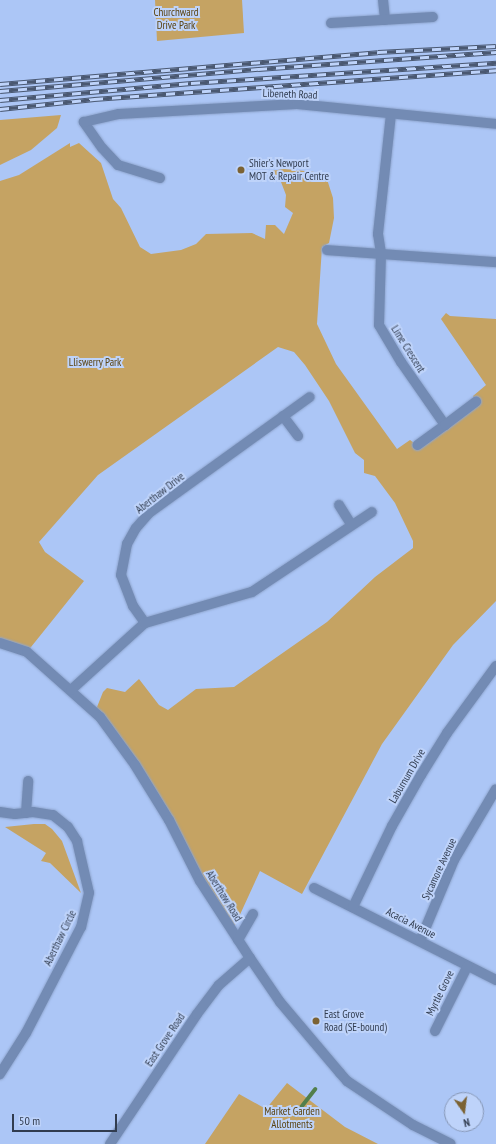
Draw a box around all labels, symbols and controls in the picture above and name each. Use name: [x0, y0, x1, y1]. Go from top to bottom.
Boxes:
park label: Churchward Drive Park: [153, 6, 199, 32]
street label: Libeneth Road: [262, 86, 318, 102]
place label: Shier's Newport MOT & Repair Centre: [249, 157, 329, 183]
marker: Shier's Newport MOT & Repair Centre: [236, 165, 246, 175]
street label: Lime Crescent: [388, 323, 428, 375]
park label: Lliswerry Park: [68, 355, 122, 369]
street label: Aberthaw Drive: [133, 470, 187, 516]
street label: Laburnum Drive: [386, 747, 428, 805]
street label: Sycamore Avenue: [419, 836, 459, 902]
street label: Aberthaw Road: [203, 868, 245, 924]
street label: Acacia Avenue: [384, 905, 438, 941]
street label: Aberthaw Circle: [41, 908, 79, 968]
street label: Myrtle Grove: [423, 968, 457, 1018]
place label: East Grove Road (SE-bound): [324, 1008, 387, 1034]
street label: East Grove Road: [142, 1011, 188, 1069]
marker: East Grove Road (SE-bound): [311, 1016, 321, 1026]
north arrow: [444, 1092, 484, 1132]
park label: Market Garden Allotments: [264, 1105, 320, 1131]
scale bar: [14, 1106, 119, 1132]
text: 50 m: [19, 1113, 40, 1128]
text: N: [462, 1115, 471, 1130]

